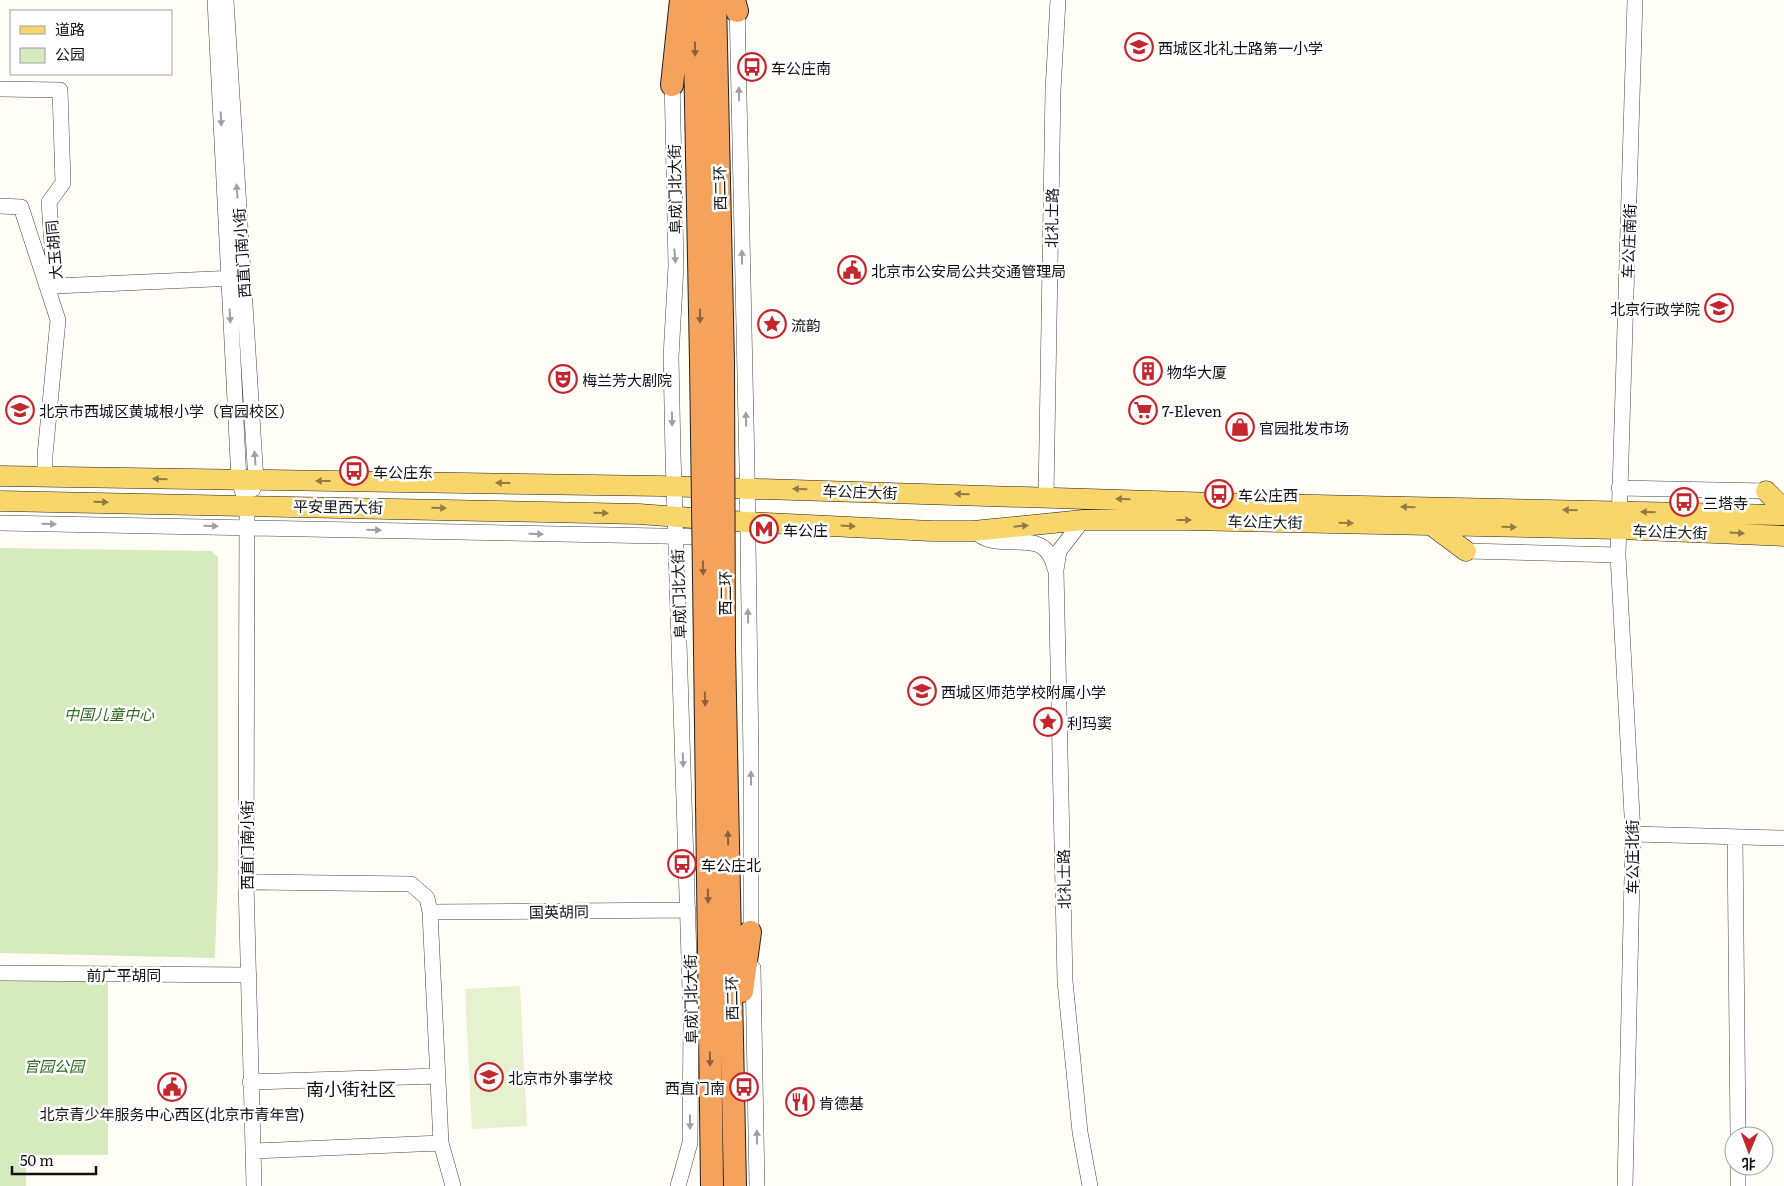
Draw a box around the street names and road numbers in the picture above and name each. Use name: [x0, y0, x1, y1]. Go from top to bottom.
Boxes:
street label: 阜成门北大街: [662, 144, 686, 234]
street label: 西二环: [707, 165, 731, 211]
street label: 北礼士路: [1039, 188, 1063, 248]
street label: 车公庄南街: [1615, 203, 1641, 279]
street label: 西直门南小街: [226, 207, 256, 299]
street label: 大玉胡同: [39, 219, 67, 281]
street label: 车公庄大街: [822, 478, 898, 504]
street label: 平安里西大街: [293, 494, 383, 518]
street label: 车公庄大街: [1227, 509, 1303, 533]
street label: 车公庄大街: [1632, 518, 1708, 544]
street label: 阜成门北大街: [665, 549, 691, 639]
street label: 西二环: [713, 570, 736, 616]
street label: 西直门南小街: [235, 800, 258, 890]
street label: 车公庄北街: [1620, 819, 1643, 895]
street label: 北礼士路: [1051, 849, 1075, 909]
street label: 国英胡同: [529, 899, 589, 923]
street label: 阜成门北大街: [678, 954, 702, 1044]
street label: 前广平胡同: [86, 963, 162, 986]
street label: 西二环: [719, 975, 743, 1021]

